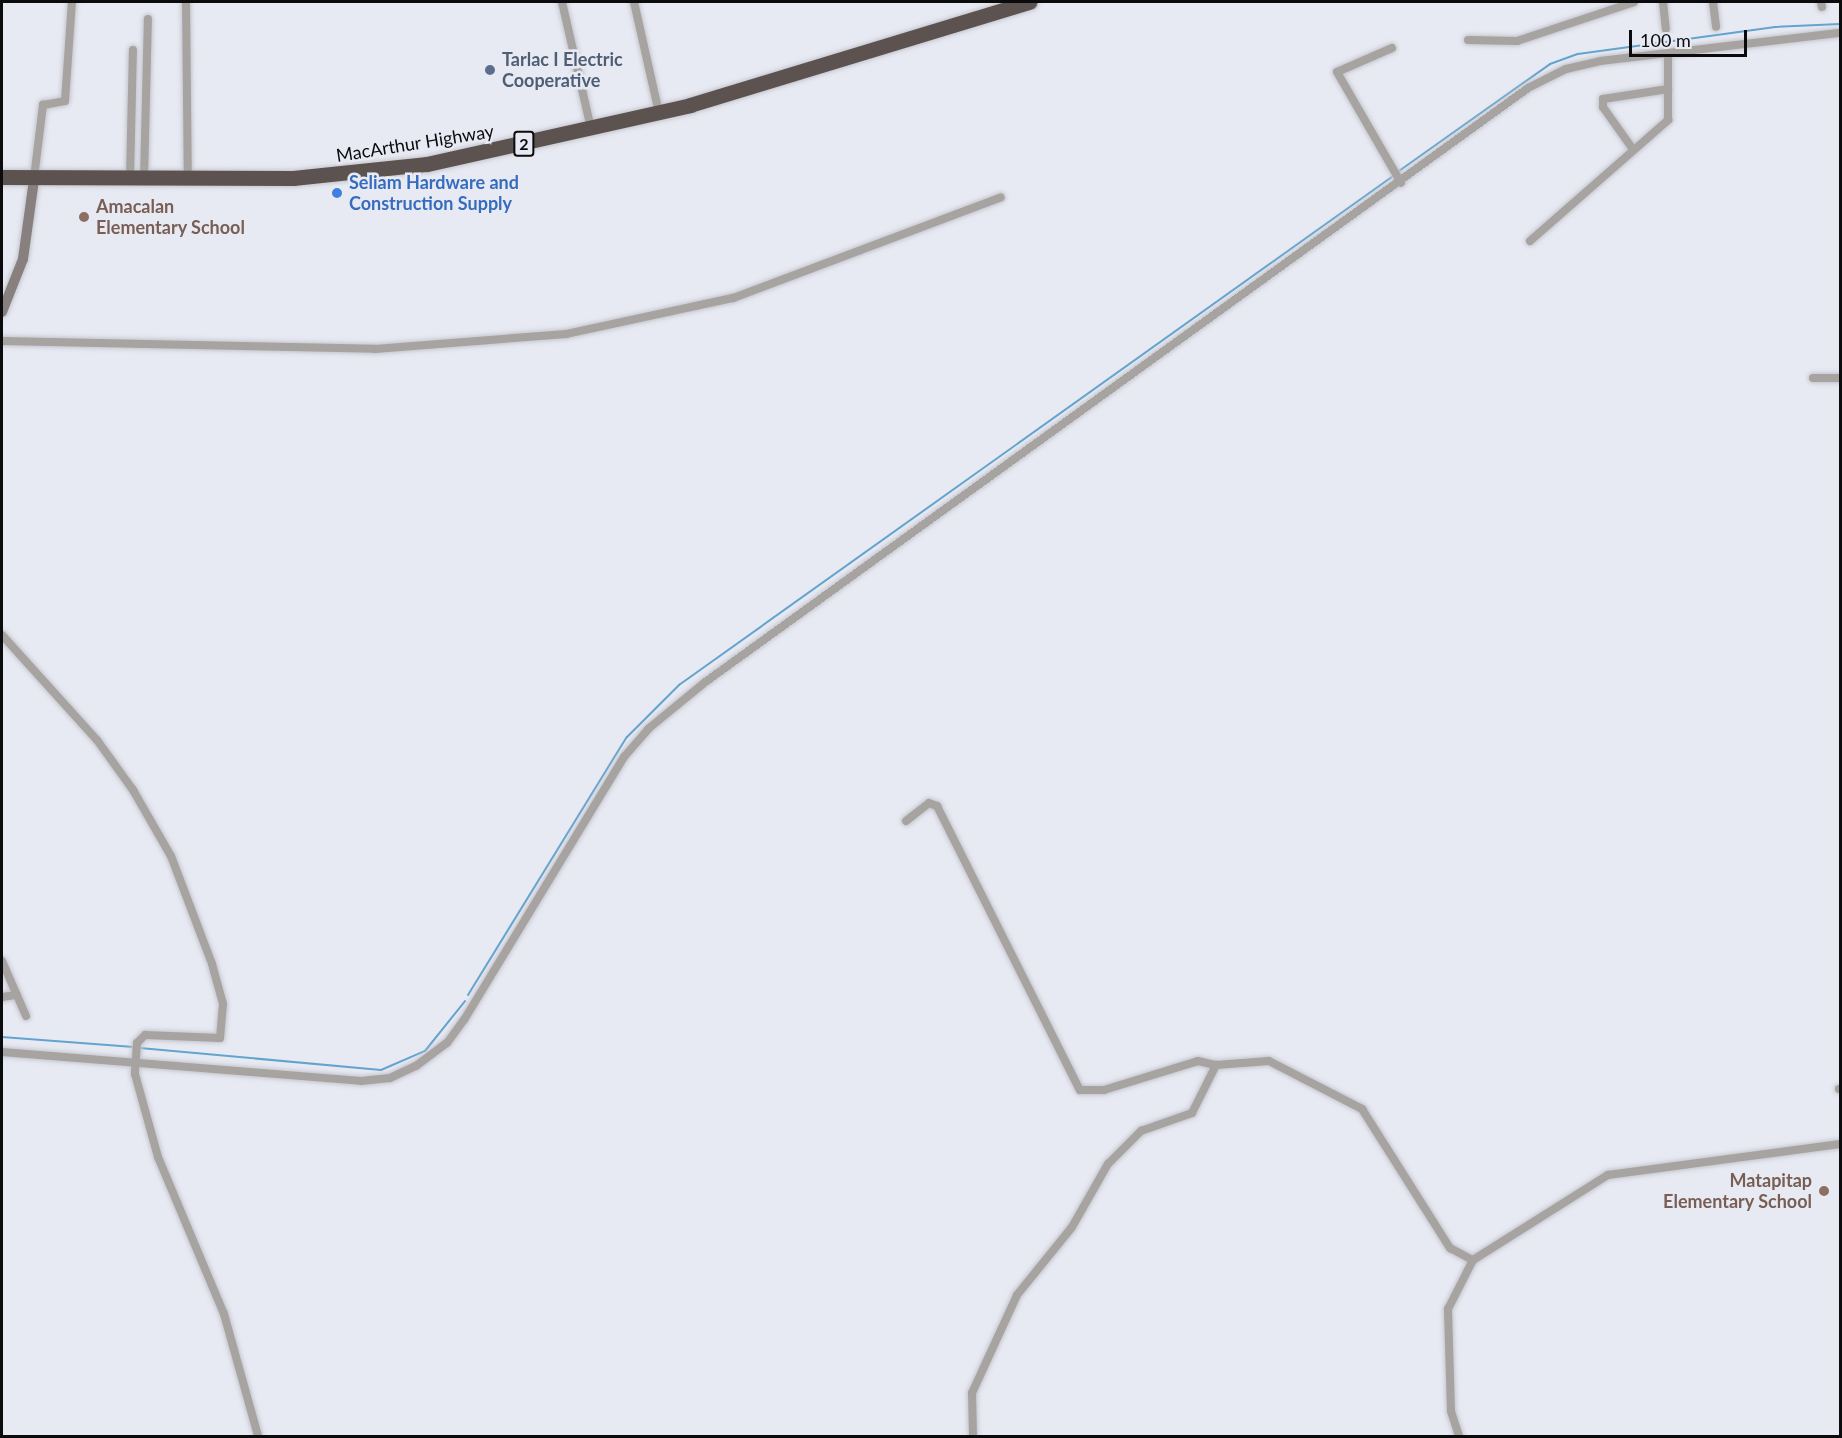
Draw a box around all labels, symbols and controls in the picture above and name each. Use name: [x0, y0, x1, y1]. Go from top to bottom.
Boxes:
scale bar: [1632, 18, 1750, 56]
text: 100 m: [1640, 29, 1691, 51]
place label: Tarlac I Electric Cooperative: [502, 49, 623, 92]
marker: Tarlac I Electric Cooperative: [483, 63, 497, 77]
street label: MacArthur Highway: [334, 120, 496, 166]
road number: 2: [512, 131, 536, 157]
place label: Seliam Hardware and Construction Supply: [349, 172, 519, 214]
marker: Seliam Hardware and Construction Supply: [330, 186, 344, 200]
place label: Amacalan Elementary School: [96, 196, 245, 238]
marker: Amacalan Elementary School: [77, 210, 91, 224]
place label: Matapitap Elementary School: [1663, 1170, 1812, 1212]
marker: Matapitap Elementary School: [1817, 1184, 1831, 1198]

